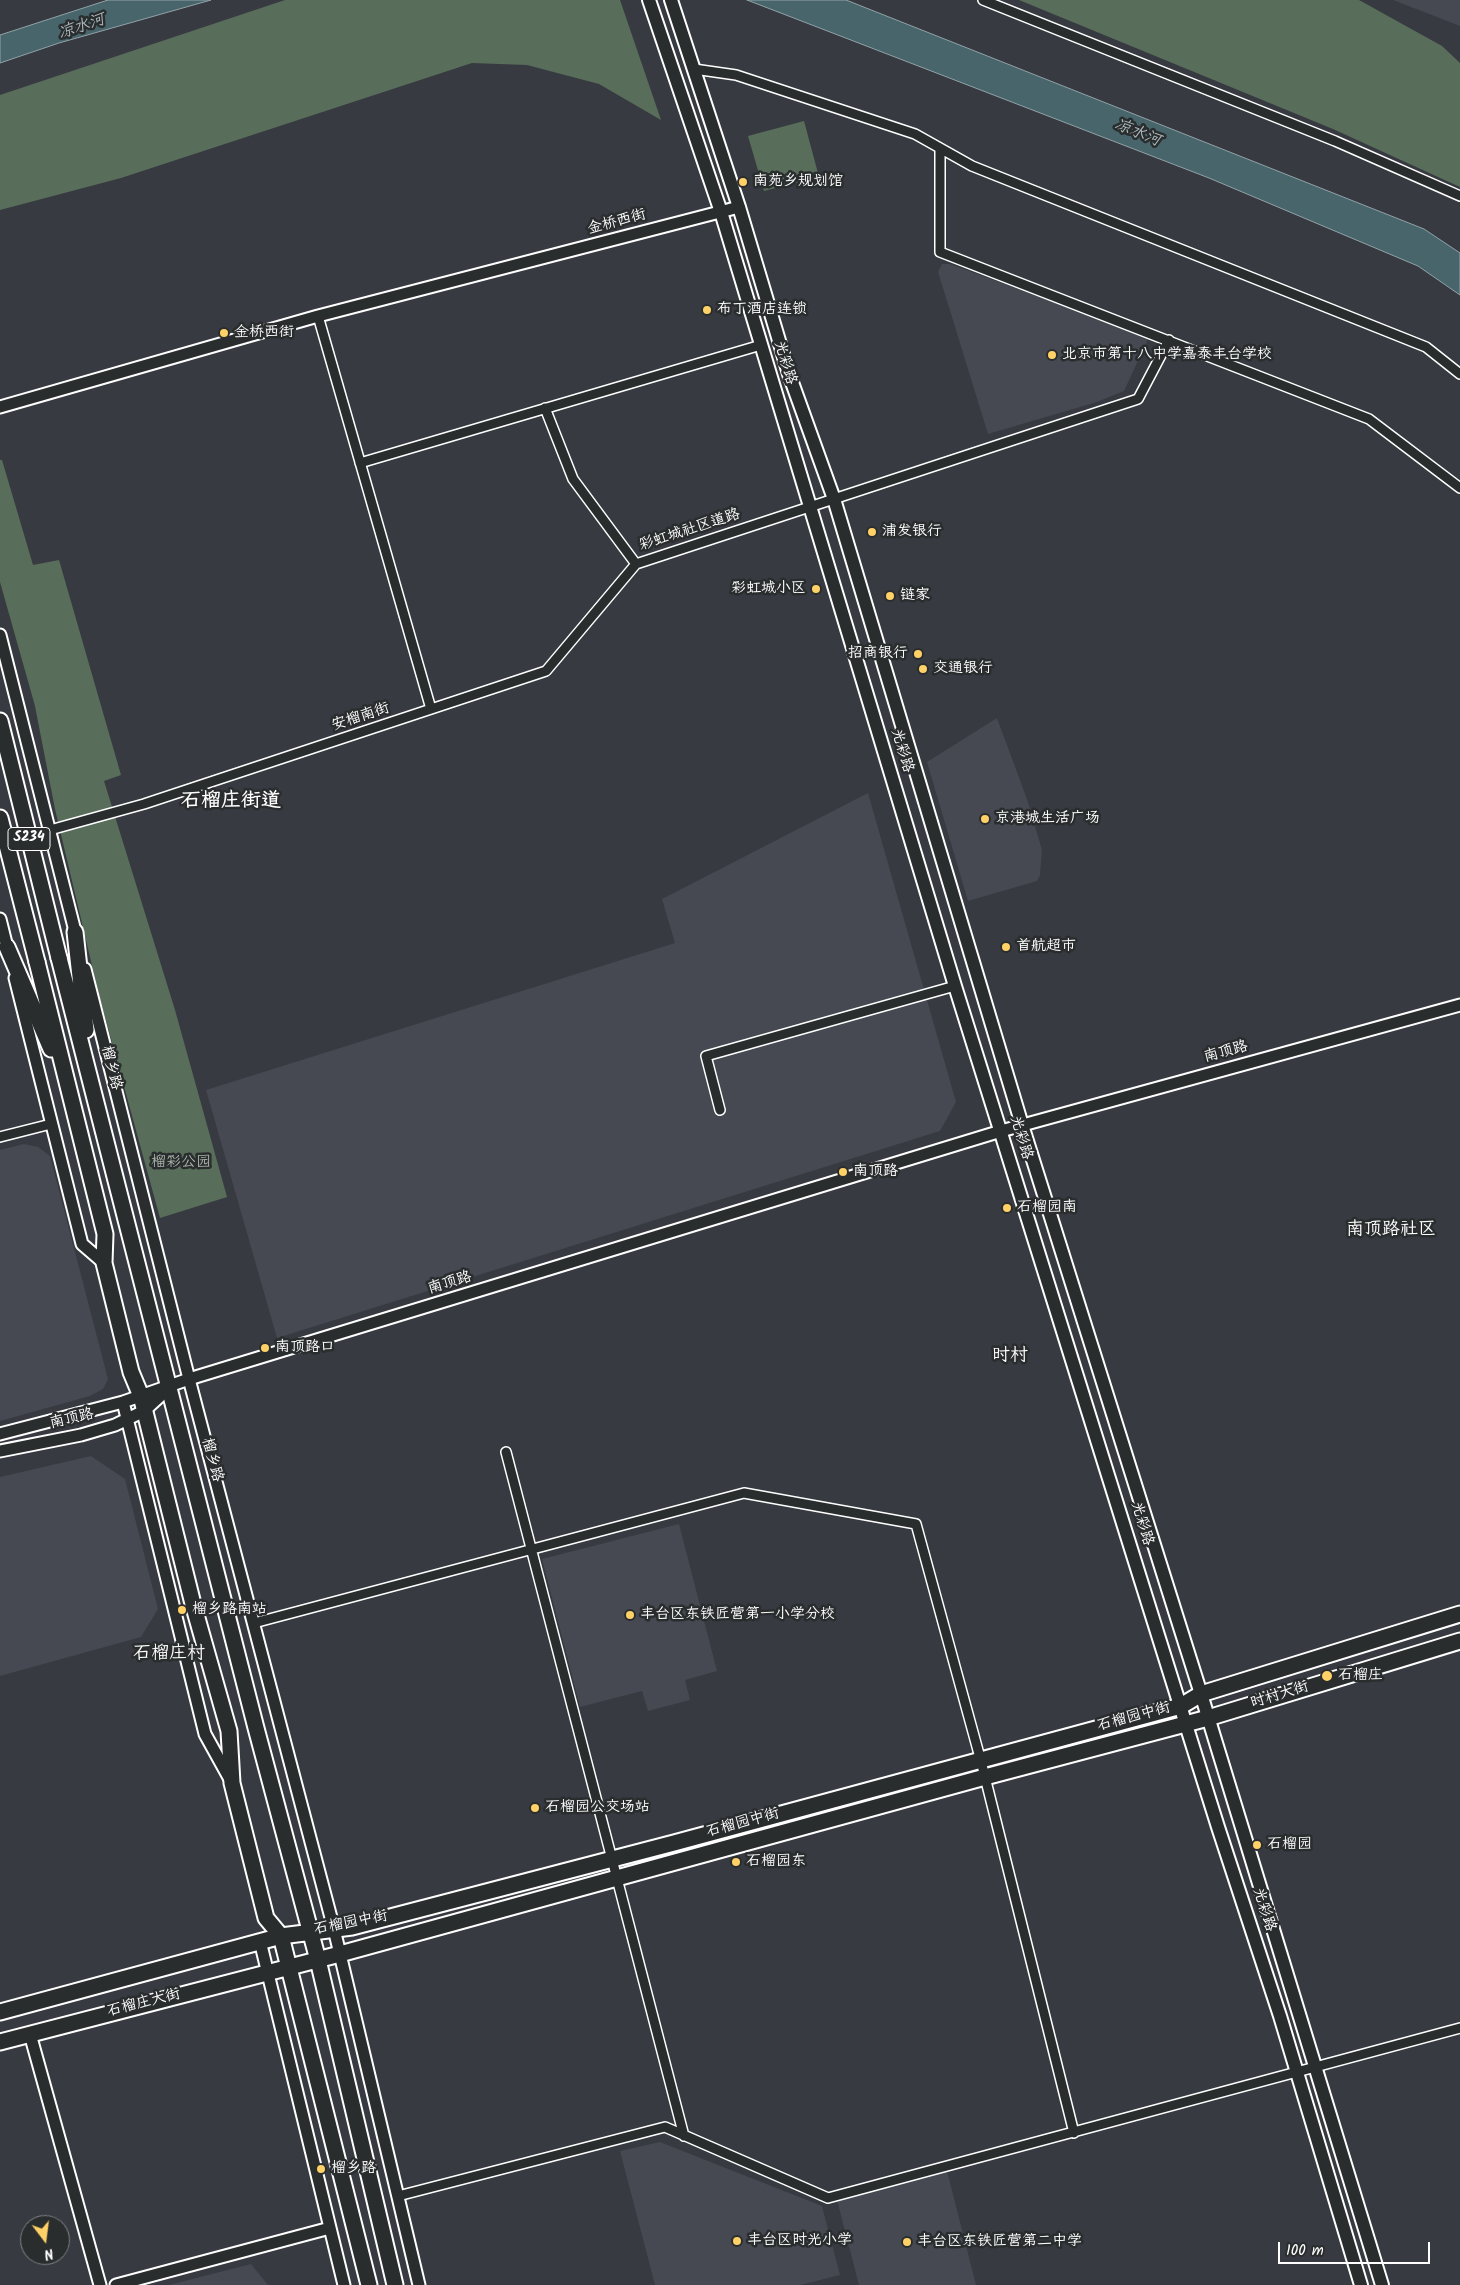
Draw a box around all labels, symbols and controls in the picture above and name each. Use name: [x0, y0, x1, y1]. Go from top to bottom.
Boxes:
water label: 凉水河: [56, 11, 108, 45]
water label: 凉水河: [1111, 116, 1163, 152]
place label: 南苑乡规划馆: [753, 173, 843, 191]
marker: 南苑乡规划馆: [737, 176, 749, 188]
street label: 金桥西街: [586, 207, 648, 239]
place label: 布丁酒店连锁: [717, 301, 807, 319]
marker: 布丁酒店连锁: [701, 304, 713, 316]
place label: 金桥西街: [234, 324, 294, 342]
marker: 金桥西街: [218, 327, 230, 339]
street label: 光彩路: [769, 339, 799, 387]
place label: 北京市第十八中学嘉泰丰台学校: [1062, 346, 1272, 364]
marker: 北京市第十八中学嘉泰丰台学校: [1046, 349, 1058, 361]
street label: 彩虹城社区道路: [637, 506, 743, 556]
place label: 浦发银行: [882, 523, 942, 541]
marker: 浦发银行: [866, 526, 878, 538]
place label: 彩虹城小区: [731, 580, 806, 598]
marker: 彩虹城小区: [810, 583, 822, 595]
place label: 链家: [900, 587, 930, 605]
marker: 链家: [884, 590, 896, 602]
place label: 招商银行: [848, 645, 908, 663]
marker: 招商银行: [912, 648, 924, 660]
place label: 交通银行: [933, 660, 993, 678]
marker: 交通银行: [917, 663, 929, 675]
street label: 安榴南街: [330, 700, 392, 736]
street label: 光彩路: [886, 727, 916, 775]
district label: 石榴庄街道: [181, 791, 281, 815]
place label: 京港城生活广场: [995, 810, 1100, 828]
marker: 京港城生活广场: [979, 813, 991, 825]
road number: S234: [8, 828, 50, 851]
place label: 首航超市: [1016, 938, 1076, 956]
marker: 首航超市: [1000, 941, 1012, 953]
street label: 南顶路: [1202, 1038, 1250, 1068]
street label: 榴乡路: [96, 1044, 124, 1092]
street label: 光彩路: [1005, 1114, 1035, 1162]
park label: 榴彩公园: [151, 1154, 211, 1172]
place label: 南顶路: [853, 1163, 898, 1181]
marker: 南顶路: [837, 1166, 849, 1178]
place label: 石榴园南: [1017, 1199, 1077, 1217]
marker: 石榴园南: [1001, 1202, 1013, 1214]
district label: 南顶路社区: [1346, 1220, 1436, 1242]
street label: 南顶路: [426, 1269, 474, 1299]
place label: 南顶路口: [275, 1339, 335, 1357]
marker: 南顶路口: [259, 1342, 271, 1354]
district label: 时村: [992, 1346, 1028, 1368]
street label: 南顶路: [48, 1406, 96, 1434]
street label: 榴乡路: [196, 1436, 226, 1484]
street label: 光彩路: [1126, 1500, 1156, 1548]
place label: 榴乡路南站: [192, 1601, 267, 1619]
marker: 榴乡路南站: [176, 1604, 188, 1616]
place label: 丰台区东铁匠营第一小学分校: [640, 1606, 835, 1624]
marker: 丰台区东铁匠营第一小学分校: [624, 1609, 636, 1621]
district label: 石榴庄村: [133, 1644, 205, 1666]
place label: 石榴庄: [1338, 1667, 1383, 1685]
marker: 石榴庄: [1320, 1669, 1334, 1683]
street label: 时村大街: [1249, 1679, 1311, 1713]
street label: 石榴园中街: [1095, 1700, 1173, 1736]
place label: 石榴园公交场站: [545, 1799, 650, 1817]
marker: 石榴园公交场站: [529, 1802, 541, 1814]
street label: 石榴园中街: [704, 1806, 782, 1842]
place label: 石榴园: [1267, 1836, 1312, 1854]
marker: 石榴园: [1251, 1839, 1263, 1851]
place label: 石榴园东: [746, 1853, 806, 1871]
marker: 石榴园东: [730, 1856, 742, 1868]
street label: 光彩路: [1247, 1886, 1279, 1934]
street label: 石榴园中街: [312, 1908, 390, 1940]
street label: 石榴庄大街: [105, 1986, 183, 2022]
place label: 榴乡路: [331, 2160, 376, 2178]
marker: 榴乡路: [315, 2163, 327, 2175]
north arrow: [20, 2215, 70, 2265]
place label: 丰台区时光小学: [747, 2232, 852, 2250]
scale bar: [1280, 2232, 1432, 2264]
place label: 丰台区东铁匠营第二中学: [917, 2233, 1082, 2251]
marker: 丰台区时光小学: [731, 2235, 743, 2247]
marker: 丰台区东铁匠营第二中学: [901, 2236, 913, 2248]
text: 100 m: [1286, 2239, 1324, 2263]
text: N: [42, 2242, 56, 2265]

